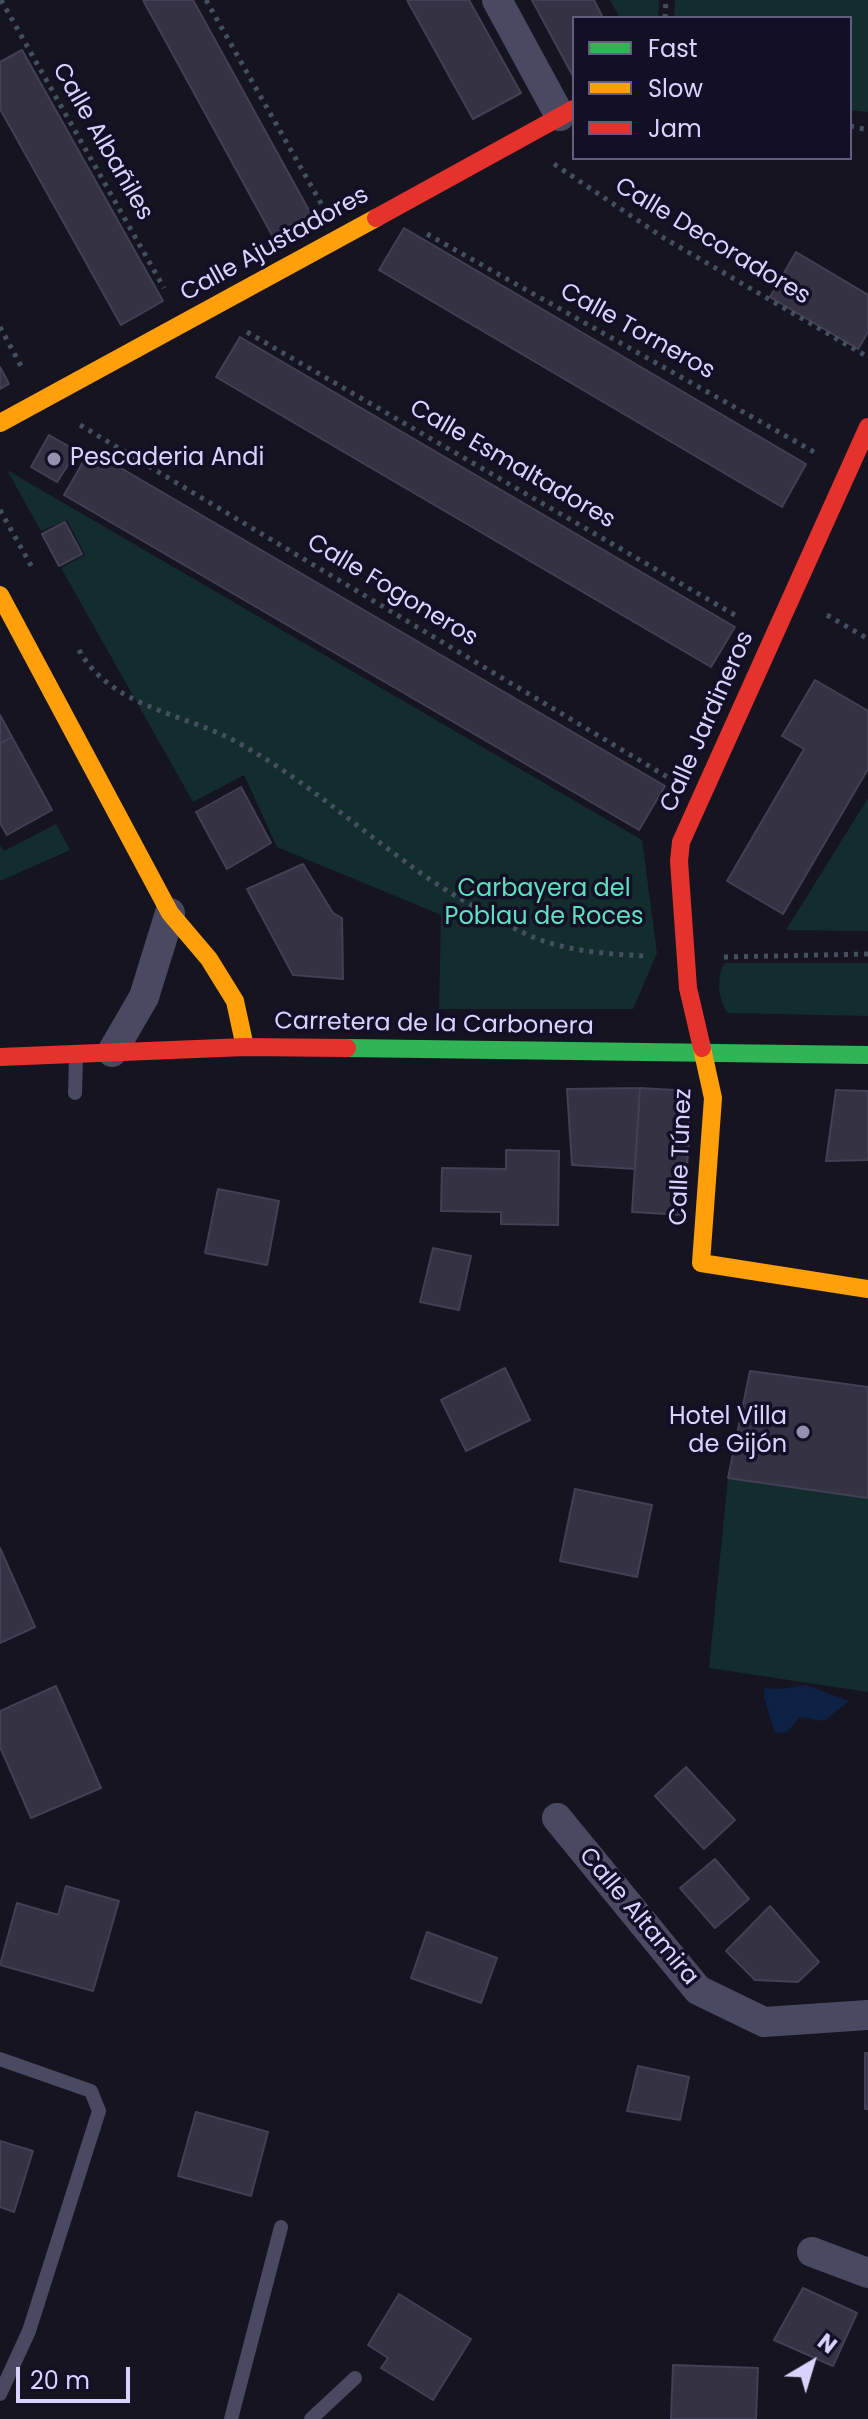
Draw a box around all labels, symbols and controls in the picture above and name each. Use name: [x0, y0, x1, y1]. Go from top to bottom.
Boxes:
legend: [572, 16, 852, 160]
text: Fast: [648, 32, 698, 65]
street label: Calle Albañiles: [45, 58, 159, 226]
text: Slow: [648, 72, 703, 105]
text: Jam: [648, 112, 702, 145]
street label: Calle Decoradores: [609, 172, 815, 312]
street label: Calle Ajustadores: [176, 181, 374, 309]
street label: Calle Torneros: [555, 278, 719, 386]
street label: Calle Esmaltadores: [404, 394, 620, 536]
place label: Pescaderia Andi: [70, 445, 264, 473]
marker: Pescaderia Andi: [45, 450, 63, 468]
street label: Calle Fogoneros: [301, 529, 483, 653]
street label: Calle Jardineros: [655, 627, 761, 817]
park label: Carbayera del Poblau de Roces: [445, 876, 643, 932]
street label: Carretera de la Carbonera: [274, 1008, 594, 1042]
street label: Calle Túnez: [665, 1088, 699, 1226]
place label: Hotel Villa de Gijón: [669, 1404, 787, 1460]
marker: Hotel Villa de Gijón: [794, 1423, 812, 1441]
street label: Calle Altamira: [572, 1842, 704, 1992]
north arrow: [772, 2323, 852, 2403]
text: N: [811, 2326, 843, 2361]
scale bar: [20, 2351, 134, 2401]
text: 20 m: [30, 2364, 90, 2397]

